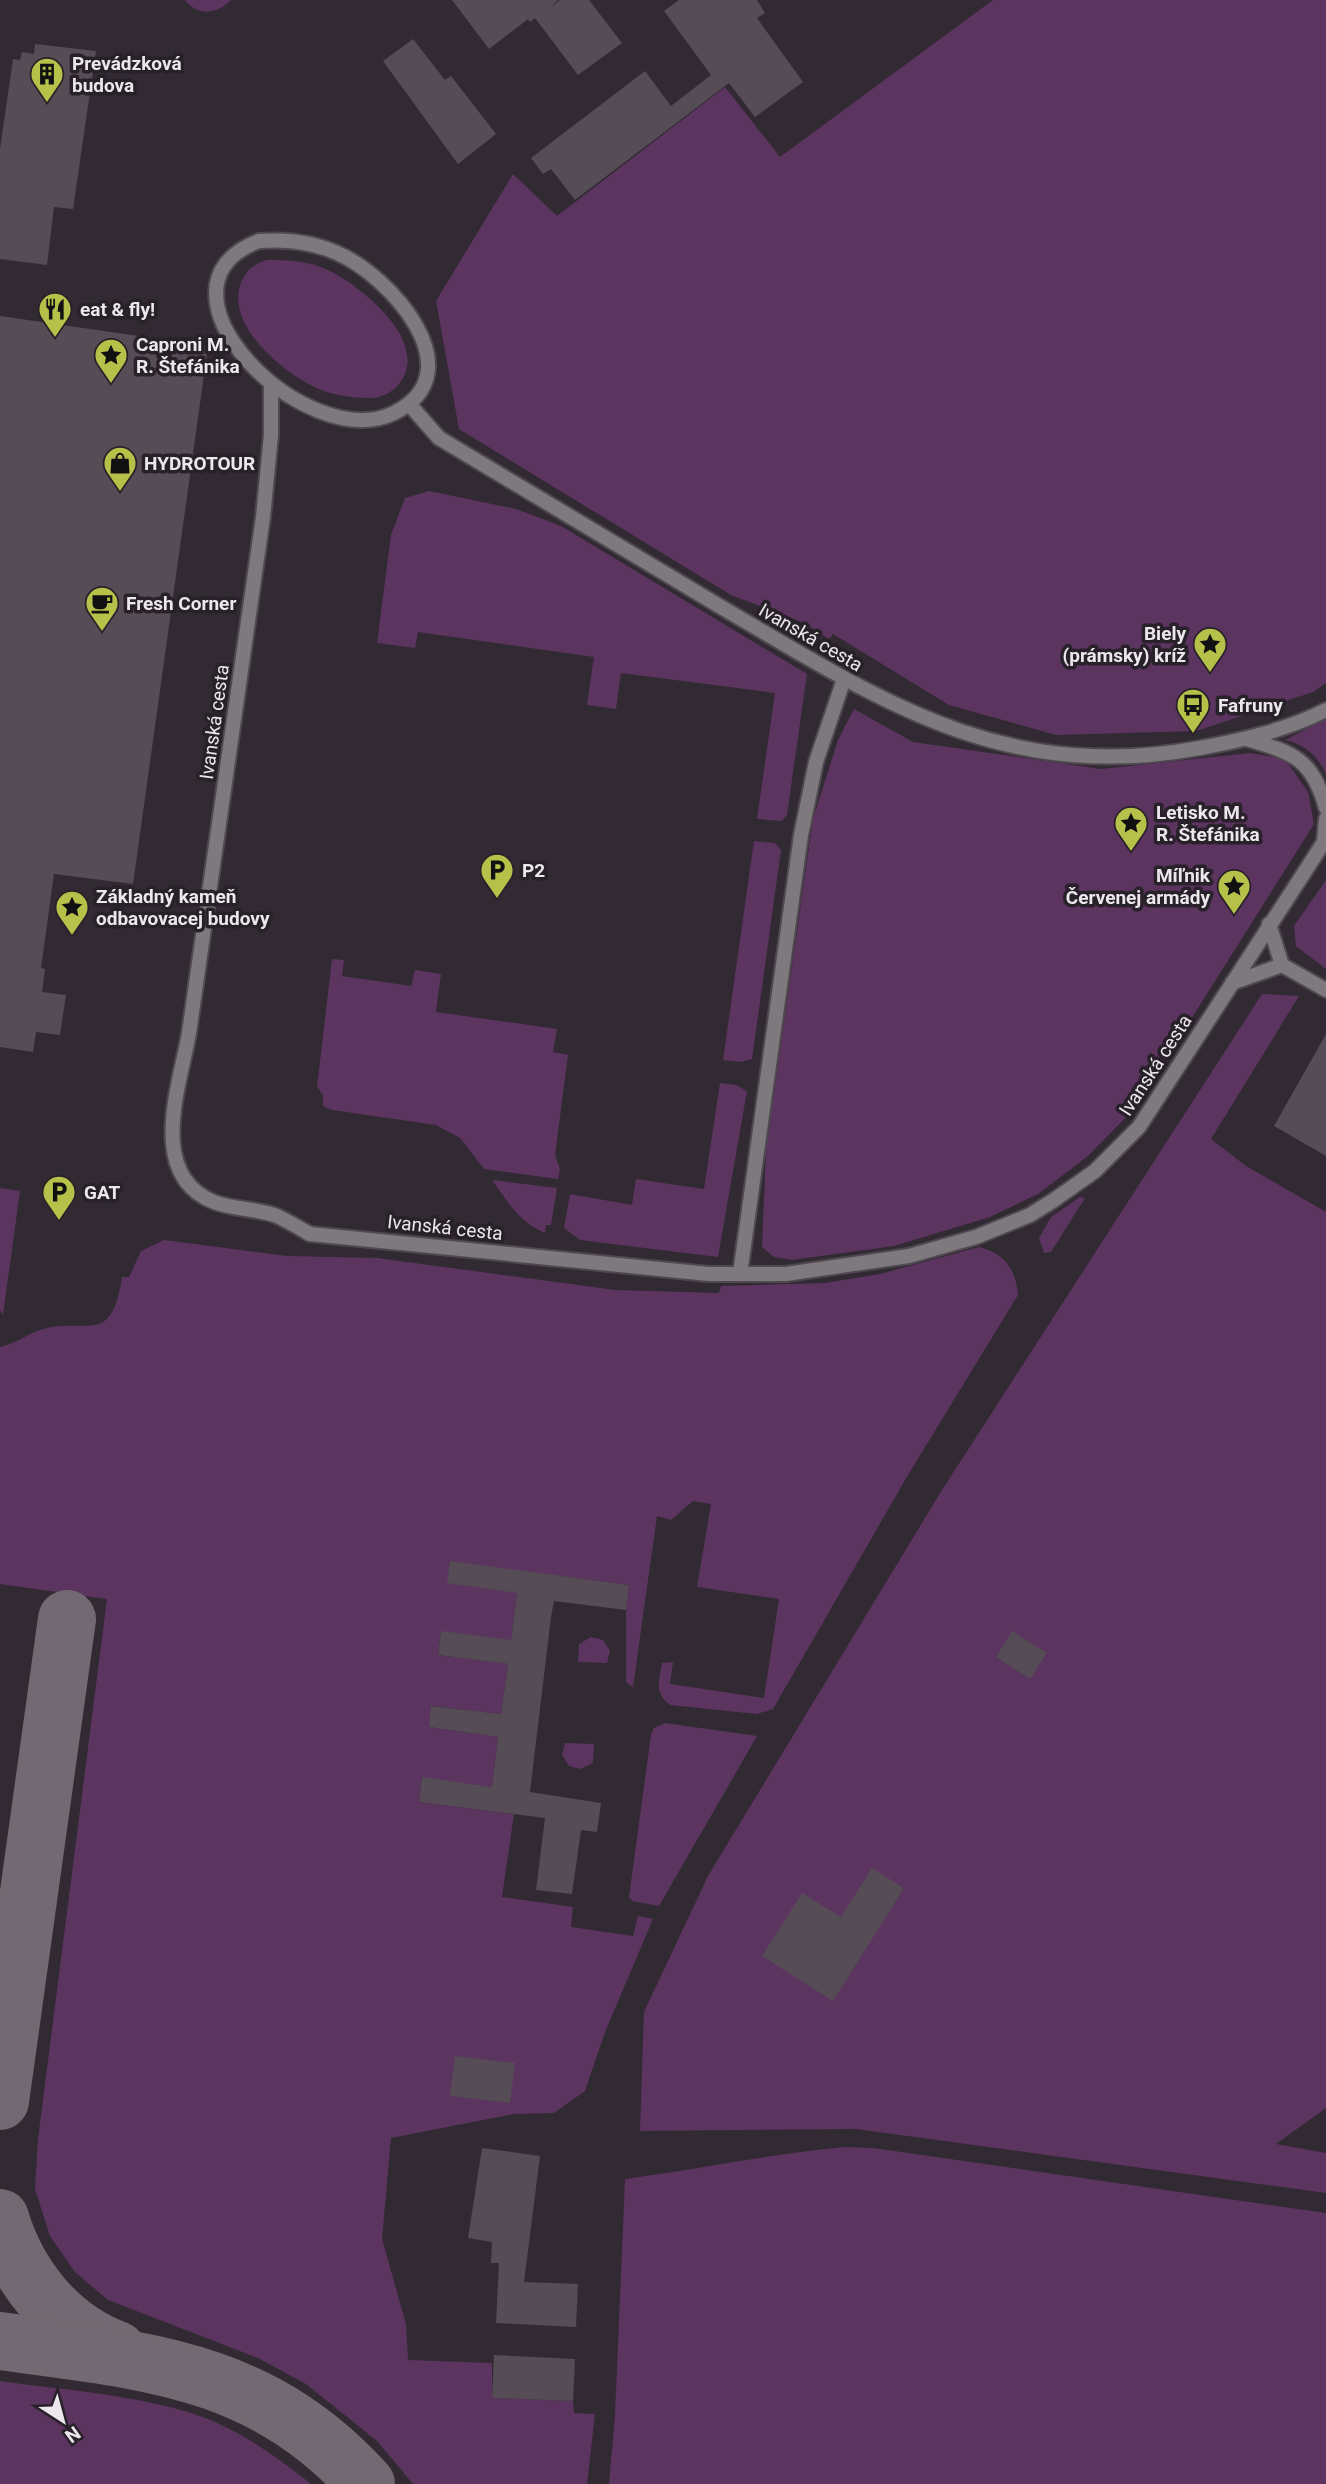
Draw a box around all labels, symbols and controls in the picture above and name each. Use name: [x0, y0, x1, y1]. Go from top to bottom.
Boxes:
place label: Prevádzková budova: [72, 52, 182, 97]
building icon: Prevádzková budova: [28, 55, 66, 104]
restaurant icon: eat & fly!: [36, 290, 74, 339]
place label: eat & fly!: [80, 298, 155, 321]
place label: Caproni M. R. Štefánika: [136, 333, 240, 378]
place icon: Caproni M. R. Štefánika: [92, 336, 130, 385]
shop icon: HYDROTOUR: [101, 444, 139, 493]
place label: HYDROTOUR: [144, 452, 255, 475]
cafe icon: Fresh Corner: [83, 584, 121, 633]
place label: Fresh Corner: [126, 592, 236, 615]
street label: Ivanská cesta: [755, 598, 867, 676]
place label: Biely (prámsky) kríž: [1063, 622, 1186, 667]
place icon: Biely (prámsky) kríž: [1191, 625, 1229, 674]
street label: Ivanská cesta: [195, 663, 234, 781]
bus stop icon: Fafruny: [1174, 686, 1212, 735]
place label: Fafruny: [1218, 694, 1283, 717]
place label: Letisko M. R. Štefánika: [1156, 801, 1260, 846]
place icon: Letisko M. R. Štefánika: [1112, 804, 1150, 853]
parking icon: P2: [478, 851, 516, 900]
place label: P2: [522, 859, 545, 882]
place label: Míľnik Červenej armády: [1066, 864, 1211, 909]
place icon: Míľnik Červenej armády: [1215, 867, 1253, 916]
place label: Základný kameň odbavovacej budovy: [96, 885, 270, 930]
place icon: Základný kameň odbavovacej budovy: [53, 888, 91, 937]
street label: Ivanská cesta: [1114, 1010, 1197, 1120]
parking icon: GAT: [40, 1173, 78, 1222]
place label: GAT: [84, 1181, 121, 1204]
street label: Ivanská cesta: [386, 1210, 504, 1245]
north arrow: [28, 2386, 98, 2456]
text: N: [61, 2421, 85, 2448]

